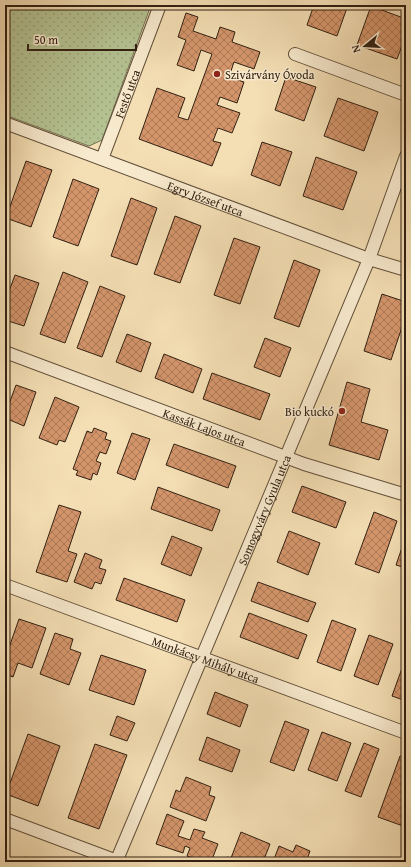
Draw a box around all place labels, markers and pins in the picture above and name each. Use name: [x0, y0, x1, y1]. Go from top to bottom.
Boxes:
place label: Szivárvány Óvoda: [225, 66, 315, 83]
marker: Szivárvány Óvoda: [212, 69, 222, 79]
place label: Bio kuckó: [285, 403, 334, 420]
marker: Bio kuckó: [337, 406, 347, 416]

